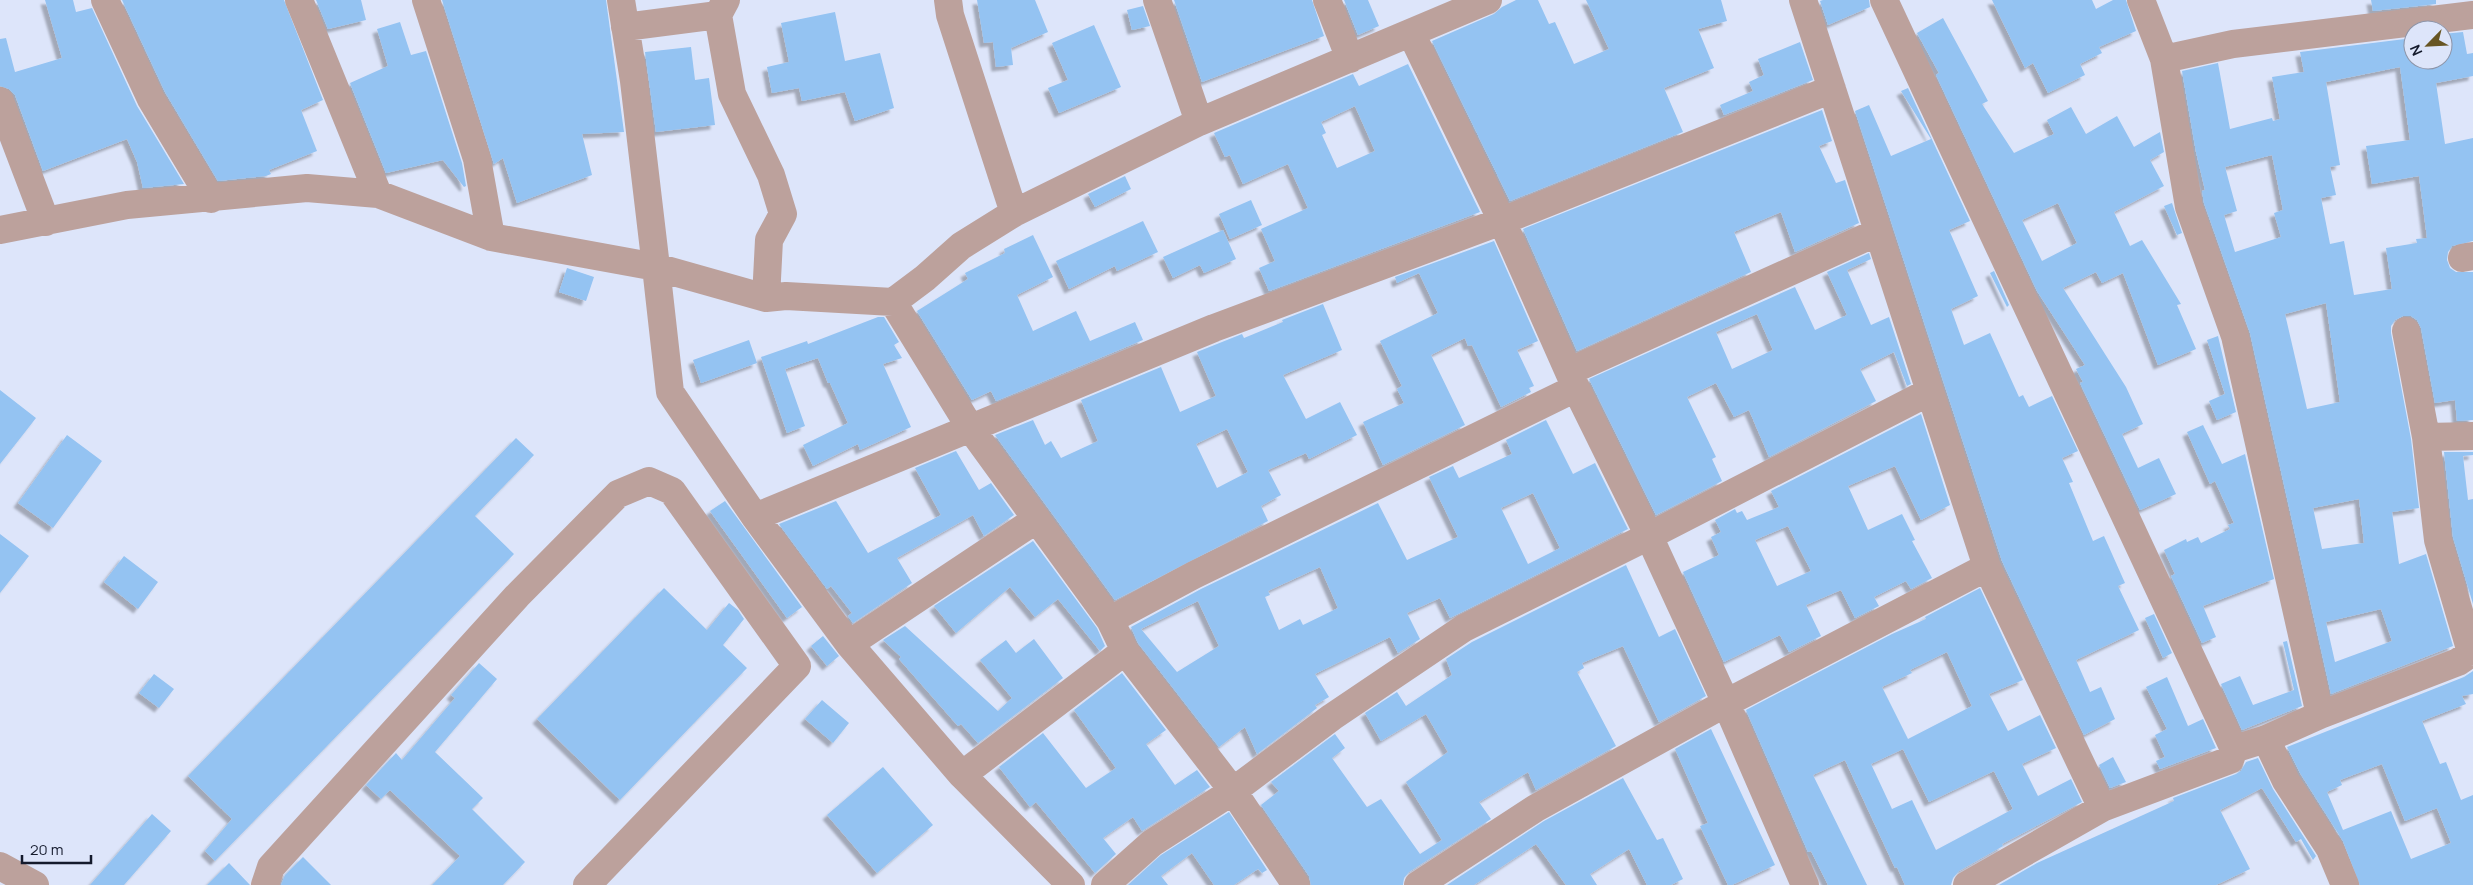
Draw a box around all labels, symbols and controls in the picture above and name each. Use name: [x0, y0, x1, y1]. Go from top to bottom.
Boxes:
north arrow: [2403, 20, 2453, 70]
text: N: [2405, 42, 2426, 59]
scale bar: [22, 832, 91, 864]
text: 20 m: [30, 839, 63, 860]

